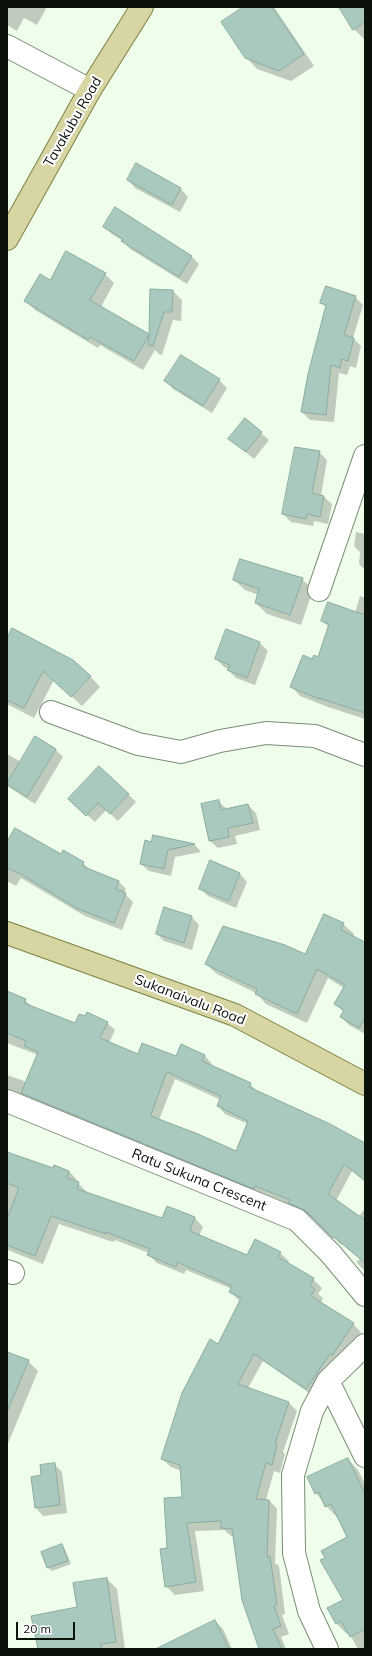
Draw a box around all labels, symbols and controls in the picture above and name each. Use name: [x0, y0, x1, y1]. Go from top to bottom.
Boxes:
street label: Tavakubu Road: [40, 74, 106, 170]
street label: Sukanaivalu Road: [132, 971, 248, 1029]
street label: Ratu Sukuna Crescent: [129, 1145, 269, 1215]
scale bar: [18, 1614, 77, 1640]
text: 20 m: [23, 1621, 51, 1636]

